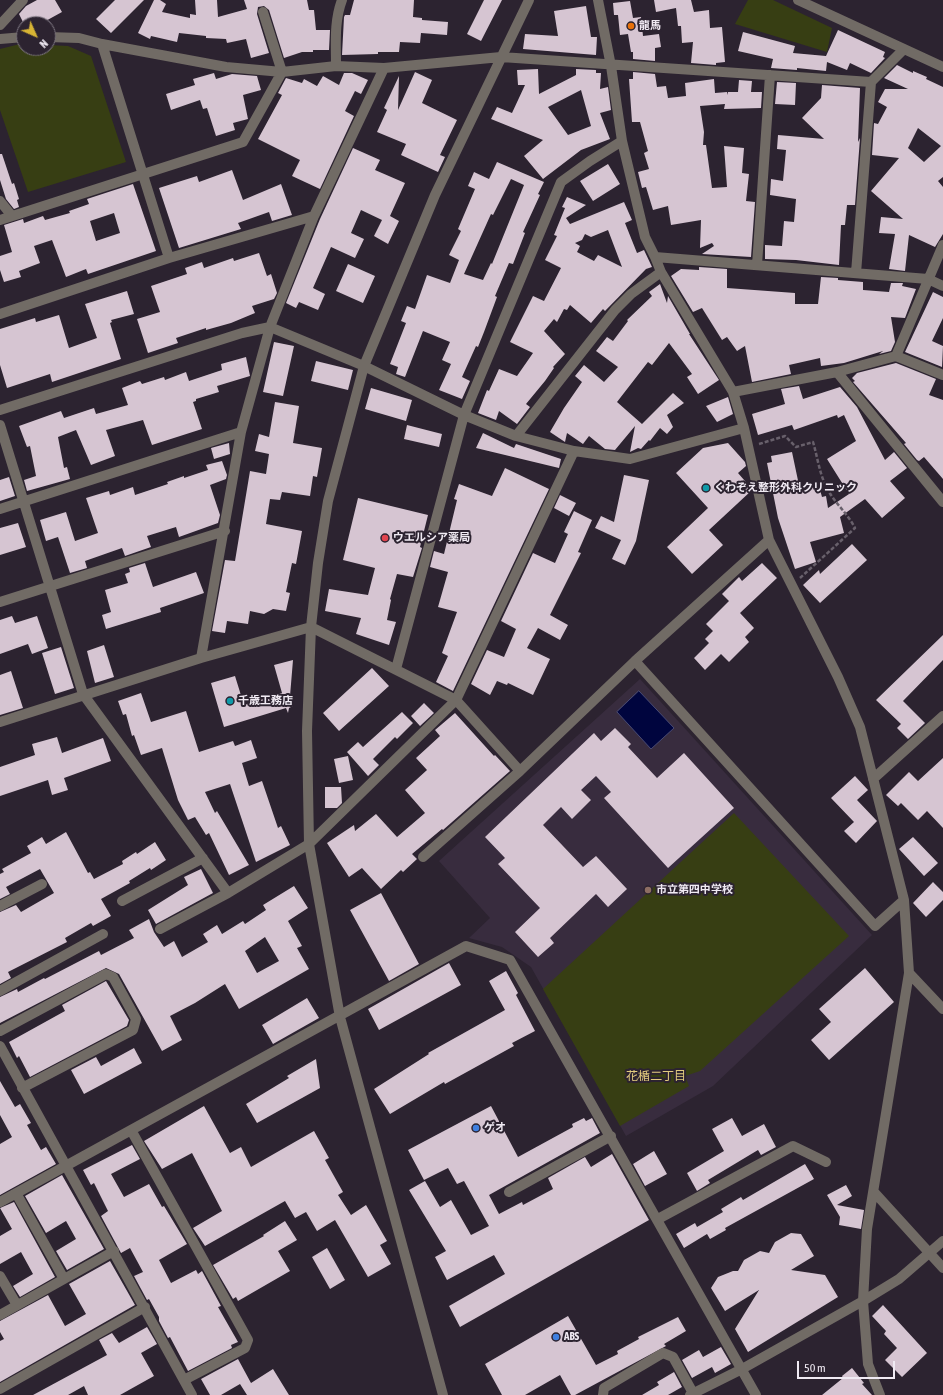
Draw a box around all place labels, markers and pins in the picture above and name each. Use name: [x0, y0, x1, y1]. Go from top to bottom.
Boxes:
place label: 龍馬: [639, 19, 661, 33]
marker: 龍馬: [626, 21, 636, 31]
place label: くわぞえ整形外科クリニック: [714, 481, 857, 495]
marker: くわぞえ整形外科クリニック: [701, 483, 711, 493]
place label: ウエルシア薬局: [393, 531, 470, 545]
marker: ウエルシア薬局: [380, 533, 390, 543]
place label: 千歳工務店: [238, 694, 293, 708]
marker: 千歳工務店: [225, 696, 235, 706]
place label: 市立第四中学校: [656, 883, 733, 897]
marker: 市立第四中学校: [643, 885, 653, 895]
place label: ゲオ: [484, 1121, 506, 1135]
marker: ゲオ: [471, 1123, 481, 1133]
place label: ABS: [564, 1330, 579, 1344]
marker: ABS: [551, 1332, 561, 1342]

